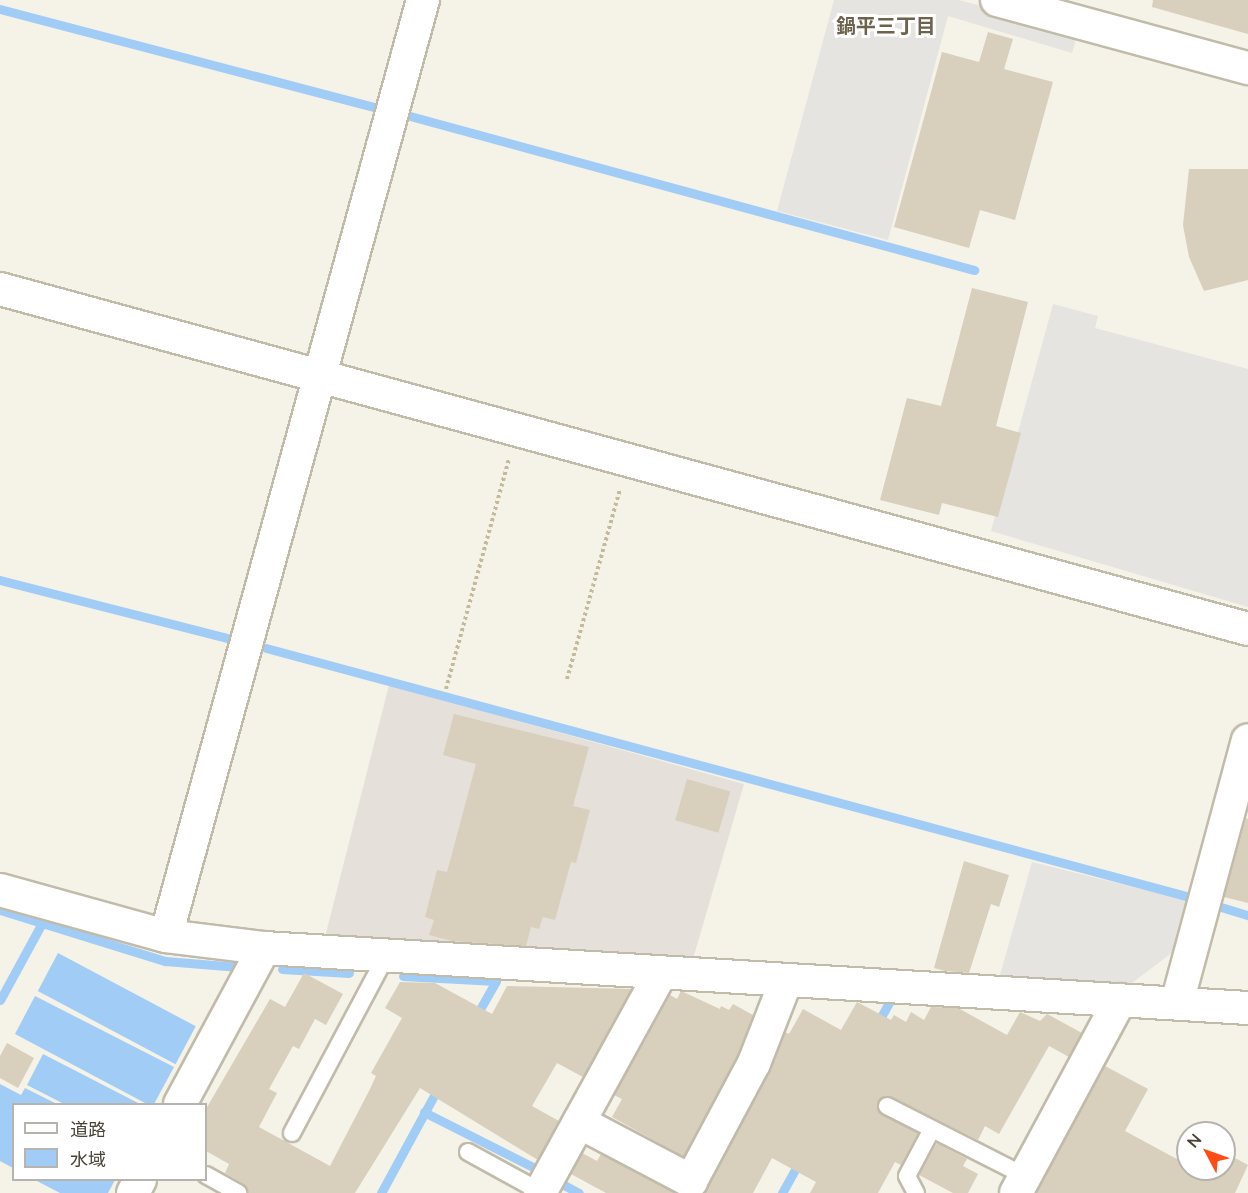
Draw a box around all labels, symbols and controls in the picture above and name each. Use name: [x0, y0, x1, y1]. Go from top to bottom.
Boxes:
district label: 鍋平三丁目: [836, 13, 936, 37]
legend: [12, 1103, 207, 1181]
text: 道路: [70, 1118, 106, 1141]
north arrow: [1176, 1121, 1236, 1181]
text: N: [1182, 1129, 1205, 1152]
text: 水域: [70, 1148, 106, 1171]

